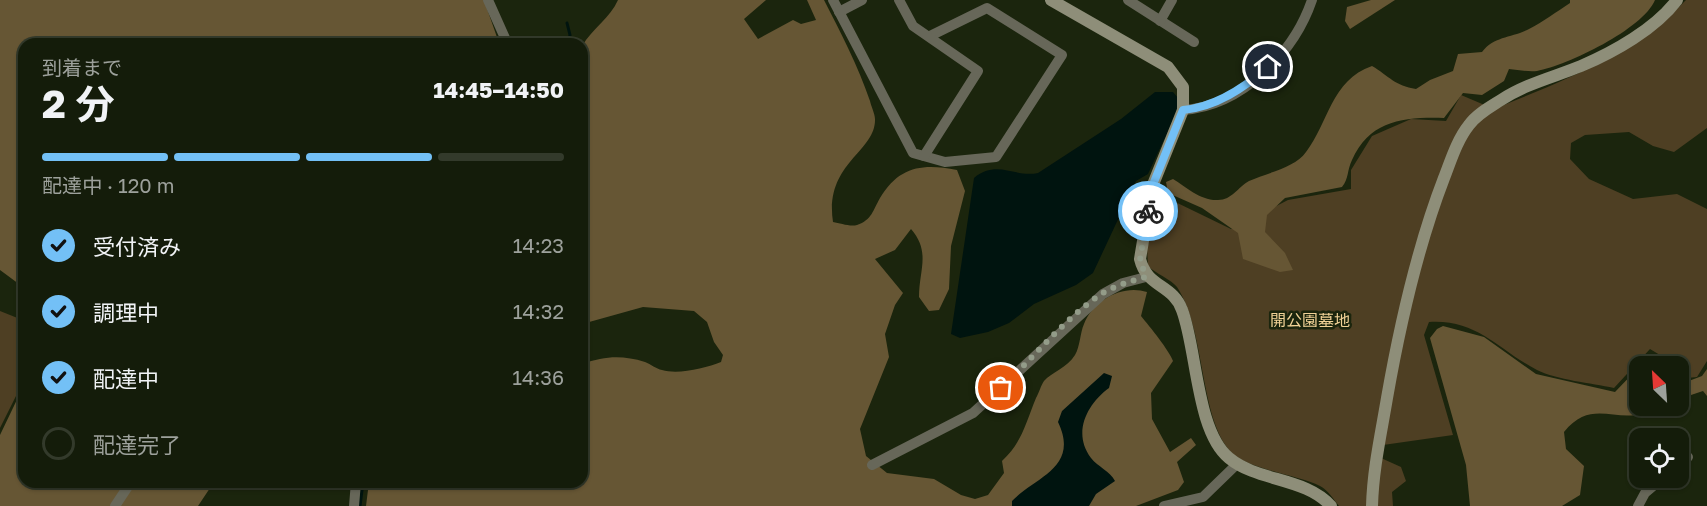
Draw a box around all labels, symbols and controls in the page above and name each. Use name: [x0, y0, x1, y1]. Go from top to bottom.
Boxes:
pin: [1242, 41, 1293, 92]
icon: home: [1251, 50, 1284, 83]
text: 到着まで: [42, 55, 122, 79]
text: 14:45–14:50: [433, 76, 564, 103]
text: 2 分: [42, 80, 115, 127]
text: 配達中 · 120 m: [42, 173, 174, 197]
courier: [1118, 181, 1178, 241]
icon: bike: [1132, 195, 1165, 228]
icon: check: [42, 229, 75, 262]
text: 受付済み: [93, 233, 181, 260]
text: 14:23: [513, 233, 564, 257]
icon: check: [42, 295, 75, 328]
text: 調理中: [93, 299, 159, 326]
text: 14:32: [513, 299, 564, 323]
park label: 開公園墓地: [1270, 310, 1350, 330]
north arrow: [1629, 356, 1689, 416]
map controls: [1629, 356, 1689, 488]
icon: check: [42, 361, 75, 394]
pin: [975, 362, 1026, 413]
text: 配達中: [93, 365, 159, 392]
text: 14:36: [512, 365, 564, 389]
icon: bag: [984, 371, 1017, 404]
button: locate: [1629, 428, 1689, 488]
text: 配達完了: [93, 431, 181, 458]

